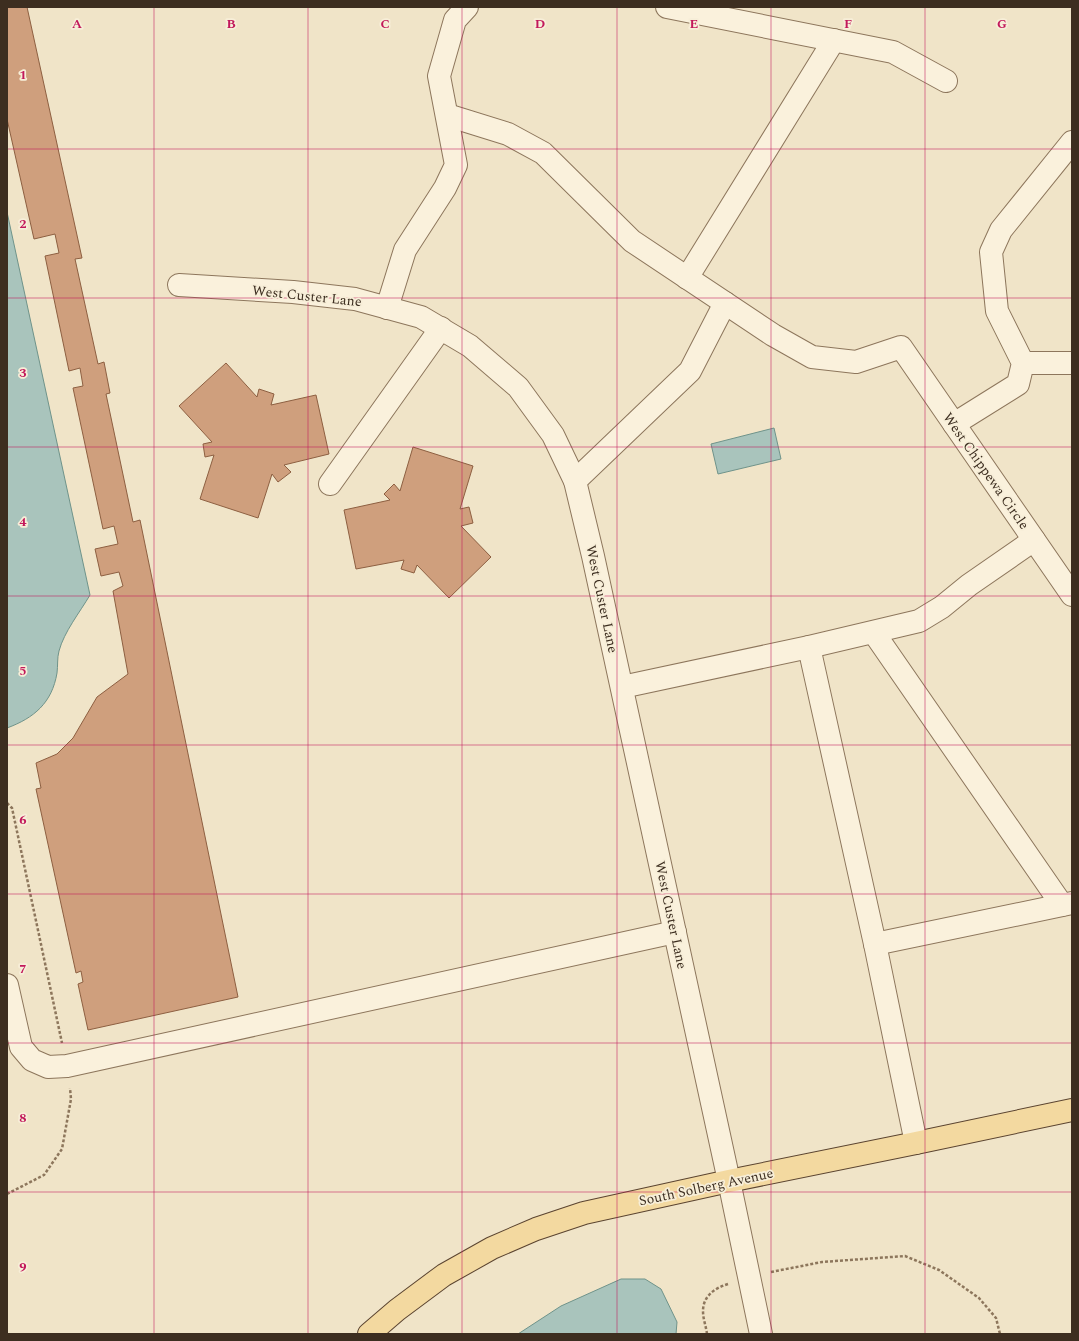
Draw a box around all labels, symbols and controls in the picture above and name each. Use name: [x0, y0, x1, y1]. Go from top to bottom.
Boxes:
text: A: [72, 14, 82, 34]
text: B: [226, 14, 236, 34]
text: C: [380, 14, 390, 34]
text: D: [535, 14, 545, 34]
text: E: [690, 14, 699, 34]
text: F: [844, 14, 852, 34]
text: G: [997, 14, 1007, 34]
text: 1: [19, 65, 27, 85]
text: 2: [19, 214, 27, 234]
street label: West Custer Lane: [251, 280, 363, 312]
text: 3: [19, 363, 27, 383]
street label: West Chippewa Circle: [938, 408, 1034, 534]
text: 4: [19, 512, 27, 532]
street label: West Custer Lane: [580, 543, 624, 655]
text: 5: [19, 661, 27, 681]
text: 6: [19, 810, 27, 830]
street label: West Custer Lane: [649, 859, 693, 971]
text: 7: [19, 959, 27, 979]
text: 8: [19, 1108, 27, 1128]
street label: South Solberg Avenue: [637, 1162, 775, 1211]
text: 9: [19, 1257, 27, 1277]

